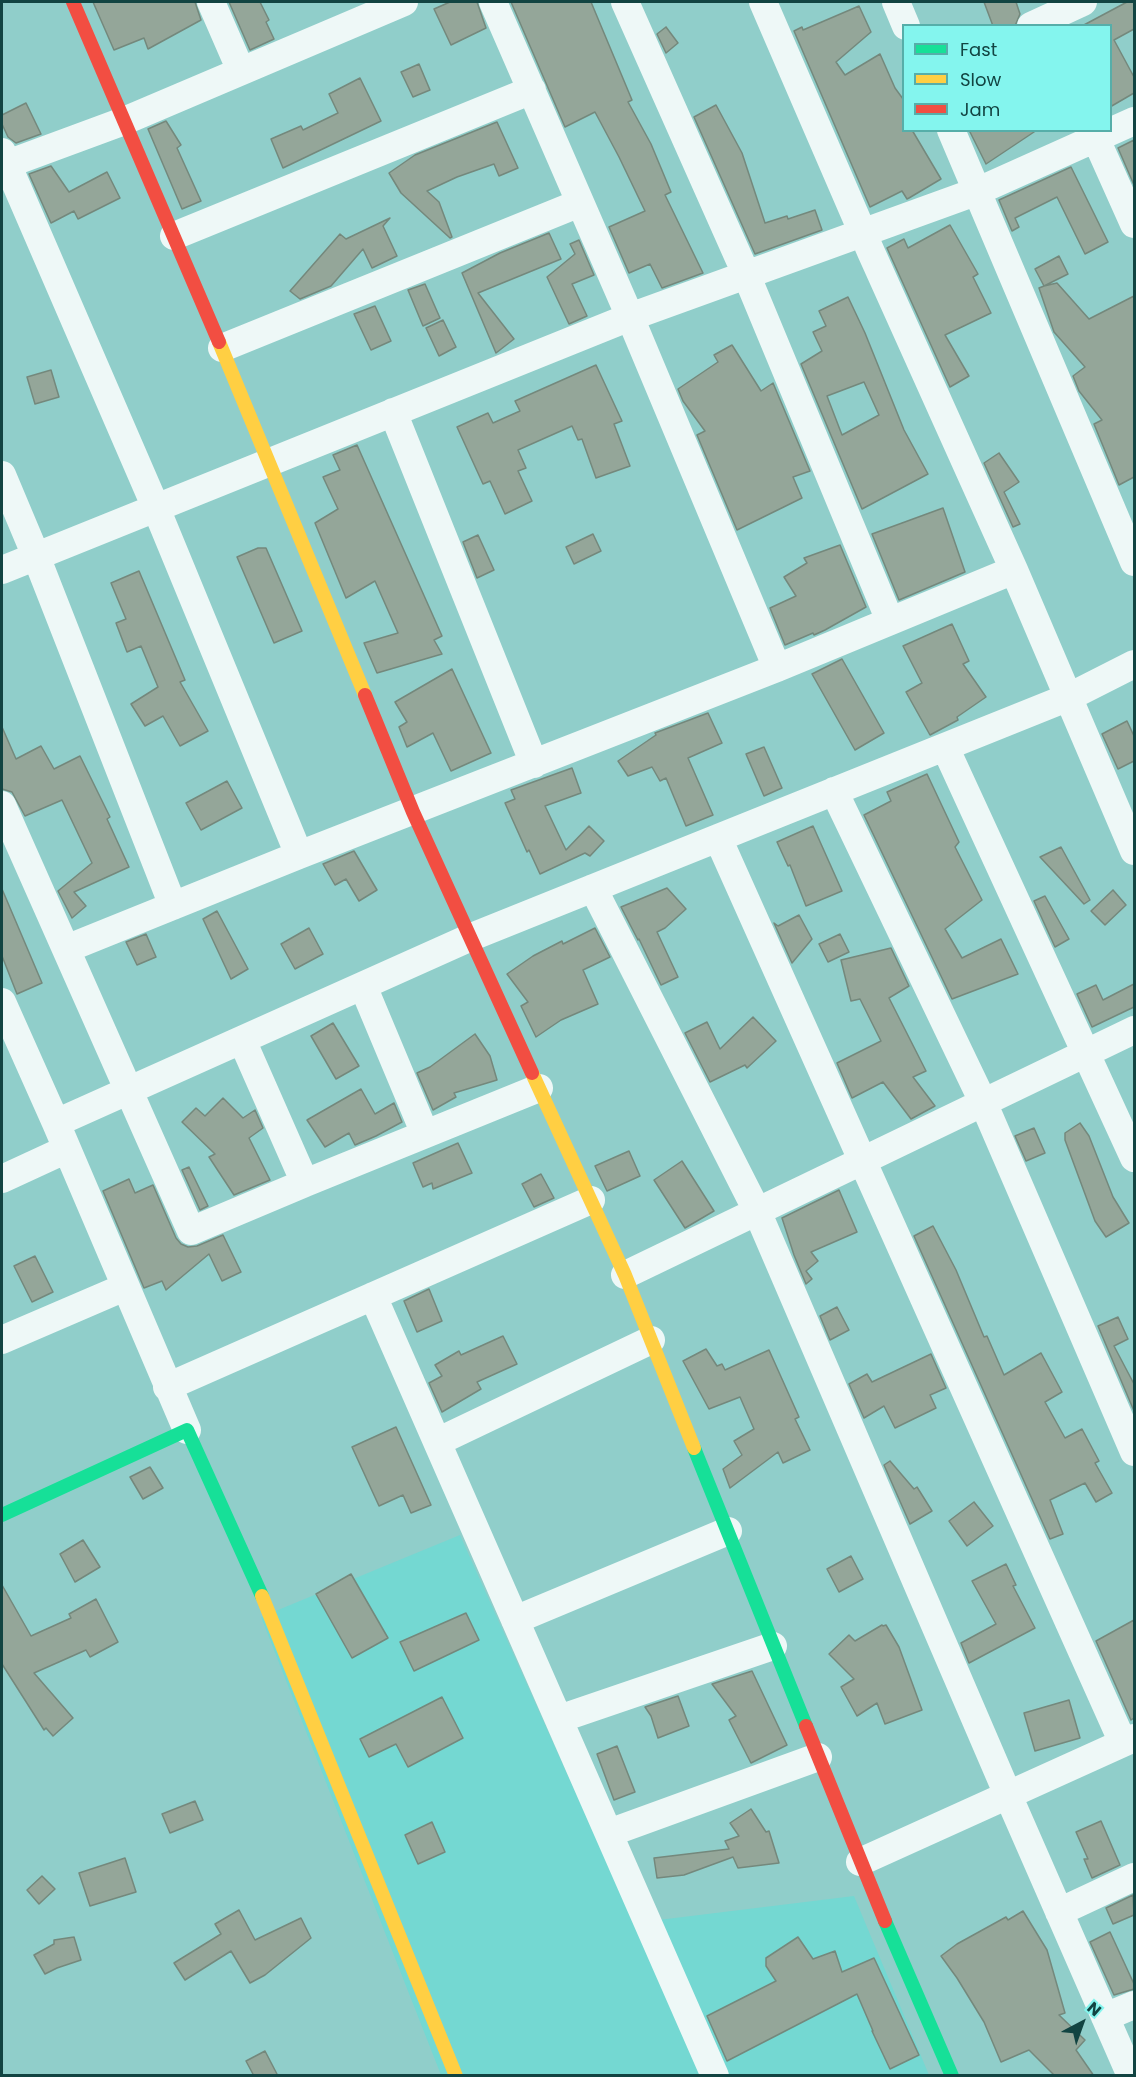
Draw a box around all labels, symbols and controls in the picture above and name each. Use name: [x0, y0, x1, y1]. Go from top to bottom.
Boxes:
legend: [902, 24, 1112, 132]
text: Fast: [960, 37, 997, 62]
text: Slow: [960, 67, 1001, 92]
text: Jam: [960, 97, 1000, 122]
north arrow: [1052, 1993, 1112, 2053]
text: N: [1082, 1996, 1106, 2022]

